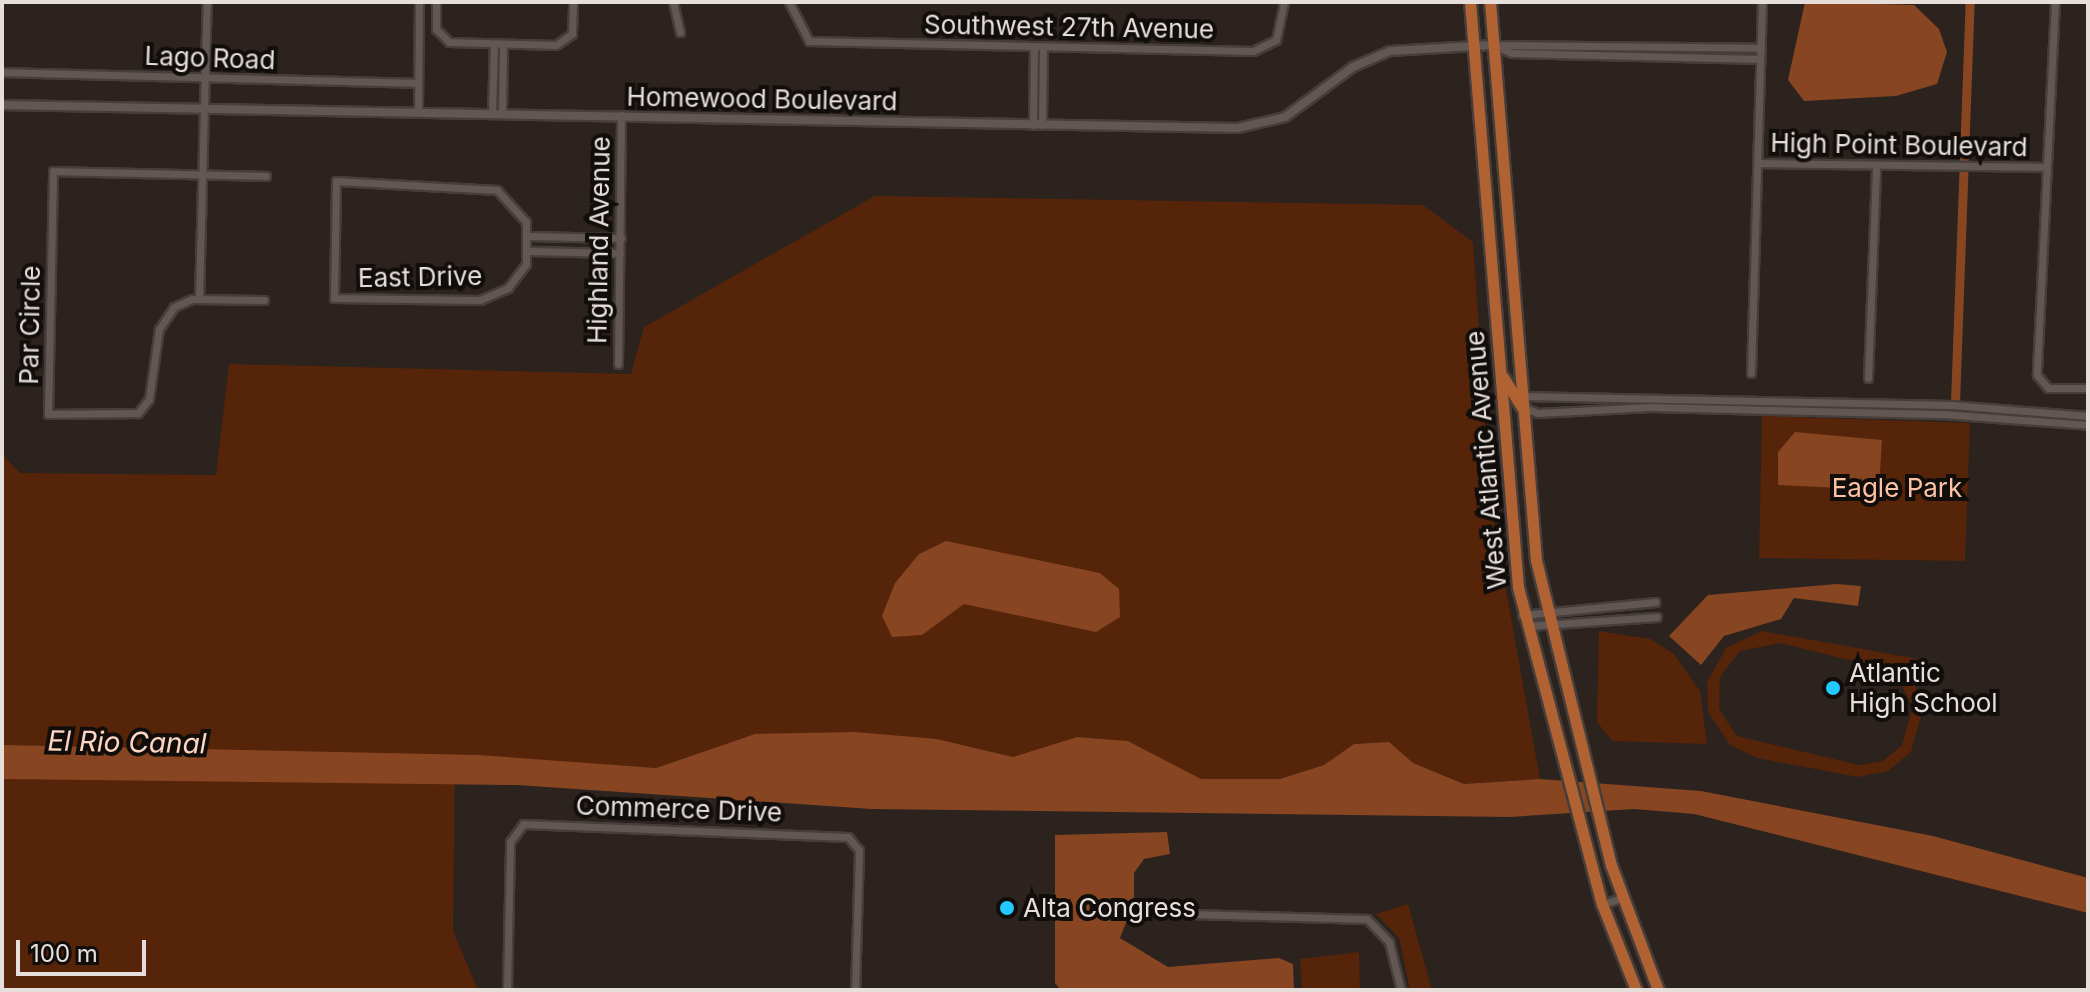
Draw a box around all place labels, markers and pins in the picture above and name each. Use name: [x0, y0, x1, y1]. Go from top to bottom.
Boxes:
place label: Atlantic High School: [1849, 657, 1998, 718]
marker: Atlantic High School: [1824, 679, 1842, 697]
place label: Alta Congress: [1023, 892, 1196, 924]
marker: Alta Congress: [998, 899, 1016, 917]

